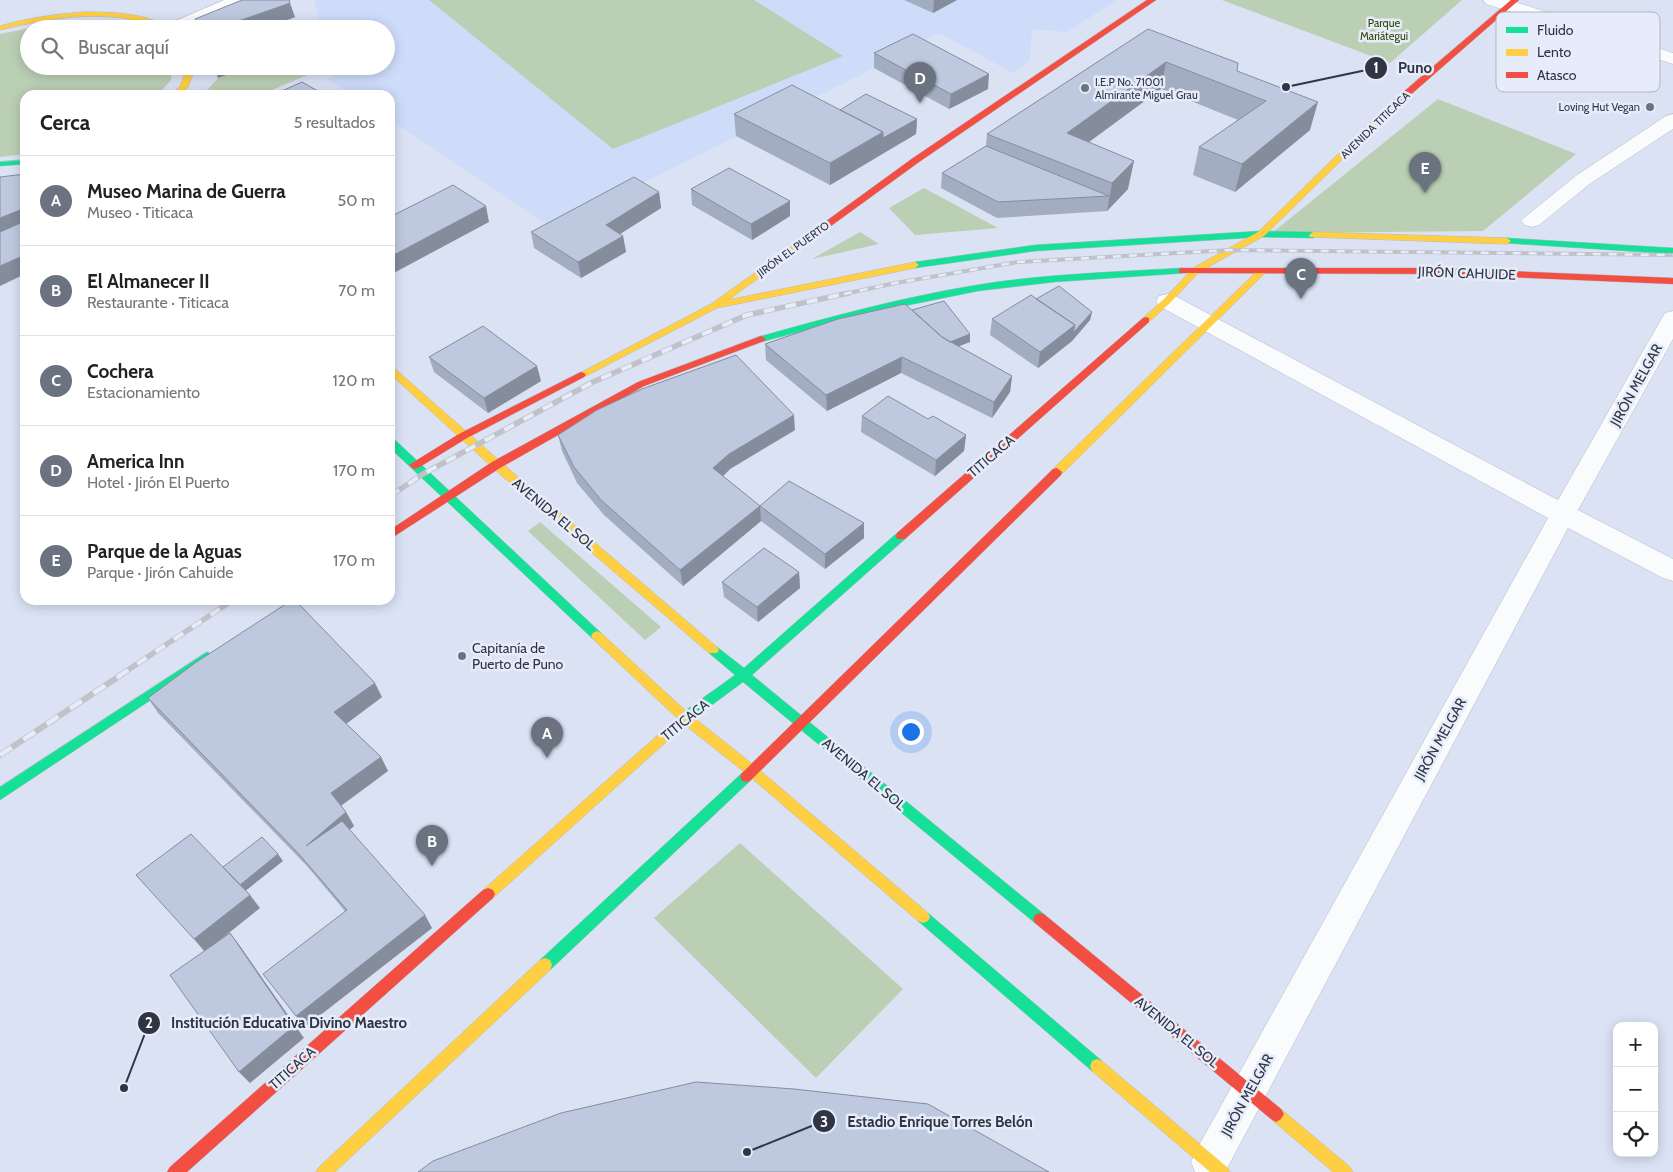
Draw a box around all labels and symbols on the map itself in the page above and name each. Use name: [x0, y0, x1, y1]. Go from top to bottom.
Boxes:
legend: [1496, 12, 1660, 92]
park label: Parque Mariátegui: [1360, 16, 1408, 43]
text: Fluido: [1537, 21, 1574, 39]
text: Lento: [1537, 43, 1571, 61]
callout: Puno: [1363, 53, 1442, 83]
text: 1: [1373, 59, 1379, 77]
text: Puno: [1398, 59, 1432, 77]
pin: D: [904, 62, 936, 103]
text: Atasco: [1537, 66, 1577, 84]
place label: I.E.P No. 71001 Almirante Miguel Grau: [1095, 75, 1198, 102]
marker: I.E.P No. 71001 Almirante Miguel Grau: [1079, 82, 1091, 94]
street label: AVENIDA TITICACA: [1337, 88, 1413, 162]
place label: Loving Hut Vegan: [1559, 100, 1640, 114]
marker: Loving Hut Vegan: [1644, 101, 1656, 113]
pin: E: [1409, 152, 1441, 193]
street label: JIRÓN EL PUERTO: [753, 218, 832, 281]
pin: C: [1285, 258, 1317, 299]
street label: JIRÓN CAHUIDE: [1417, 262, 1517, 284]
street label: JIRÓN MELGAR: [1605, 340, 1666, 430]
street label: TITICACA: [964, 430, 1018, 481]
street label: AVENIDA EL SOL: [509, 474, 599, 554]
place label: Capitanía de Puerto de Puno: [472, 639, 564, 673]
marker: Capitanía de Puerto de Puno: [456, 650, 468, 662]
street label: JIRÓN MELGAR: [1409, 694, 1470, 784]
street label: TITICACA: [657, 695, 713, 745]
pin: A: [531, 717, 563, 758]
your location: [898, 719, 924, 745]
street label: AVENIDA EL SOL: [819, 734, 909, 814]
pin: B: [416, 825, 448, 866]
street label: AVENIDA EL SOL: [1131, 992, 1223, 1072]
callout: Institución Educativa Divino Maestro: [136, 1008, 417, 1038]
text: 2: [145, 1014, 153, 1032]
text: Institución Educativa Divino Maestro: [171, 1014, 407, 1032]
street label: TITICACA: [265, 1042, 319, 1094]
street label: JIRÓN MELGAR: [1216, 1050, 1277, 1140]
callout: Estadio Enrique Torres Belón: [812, 1106, 1042, 1136]
text: 3: [820, 1113, 828, 1131]
text: Estadio Enrique Torres Belón: [847, 1113, 1033, 1131]

